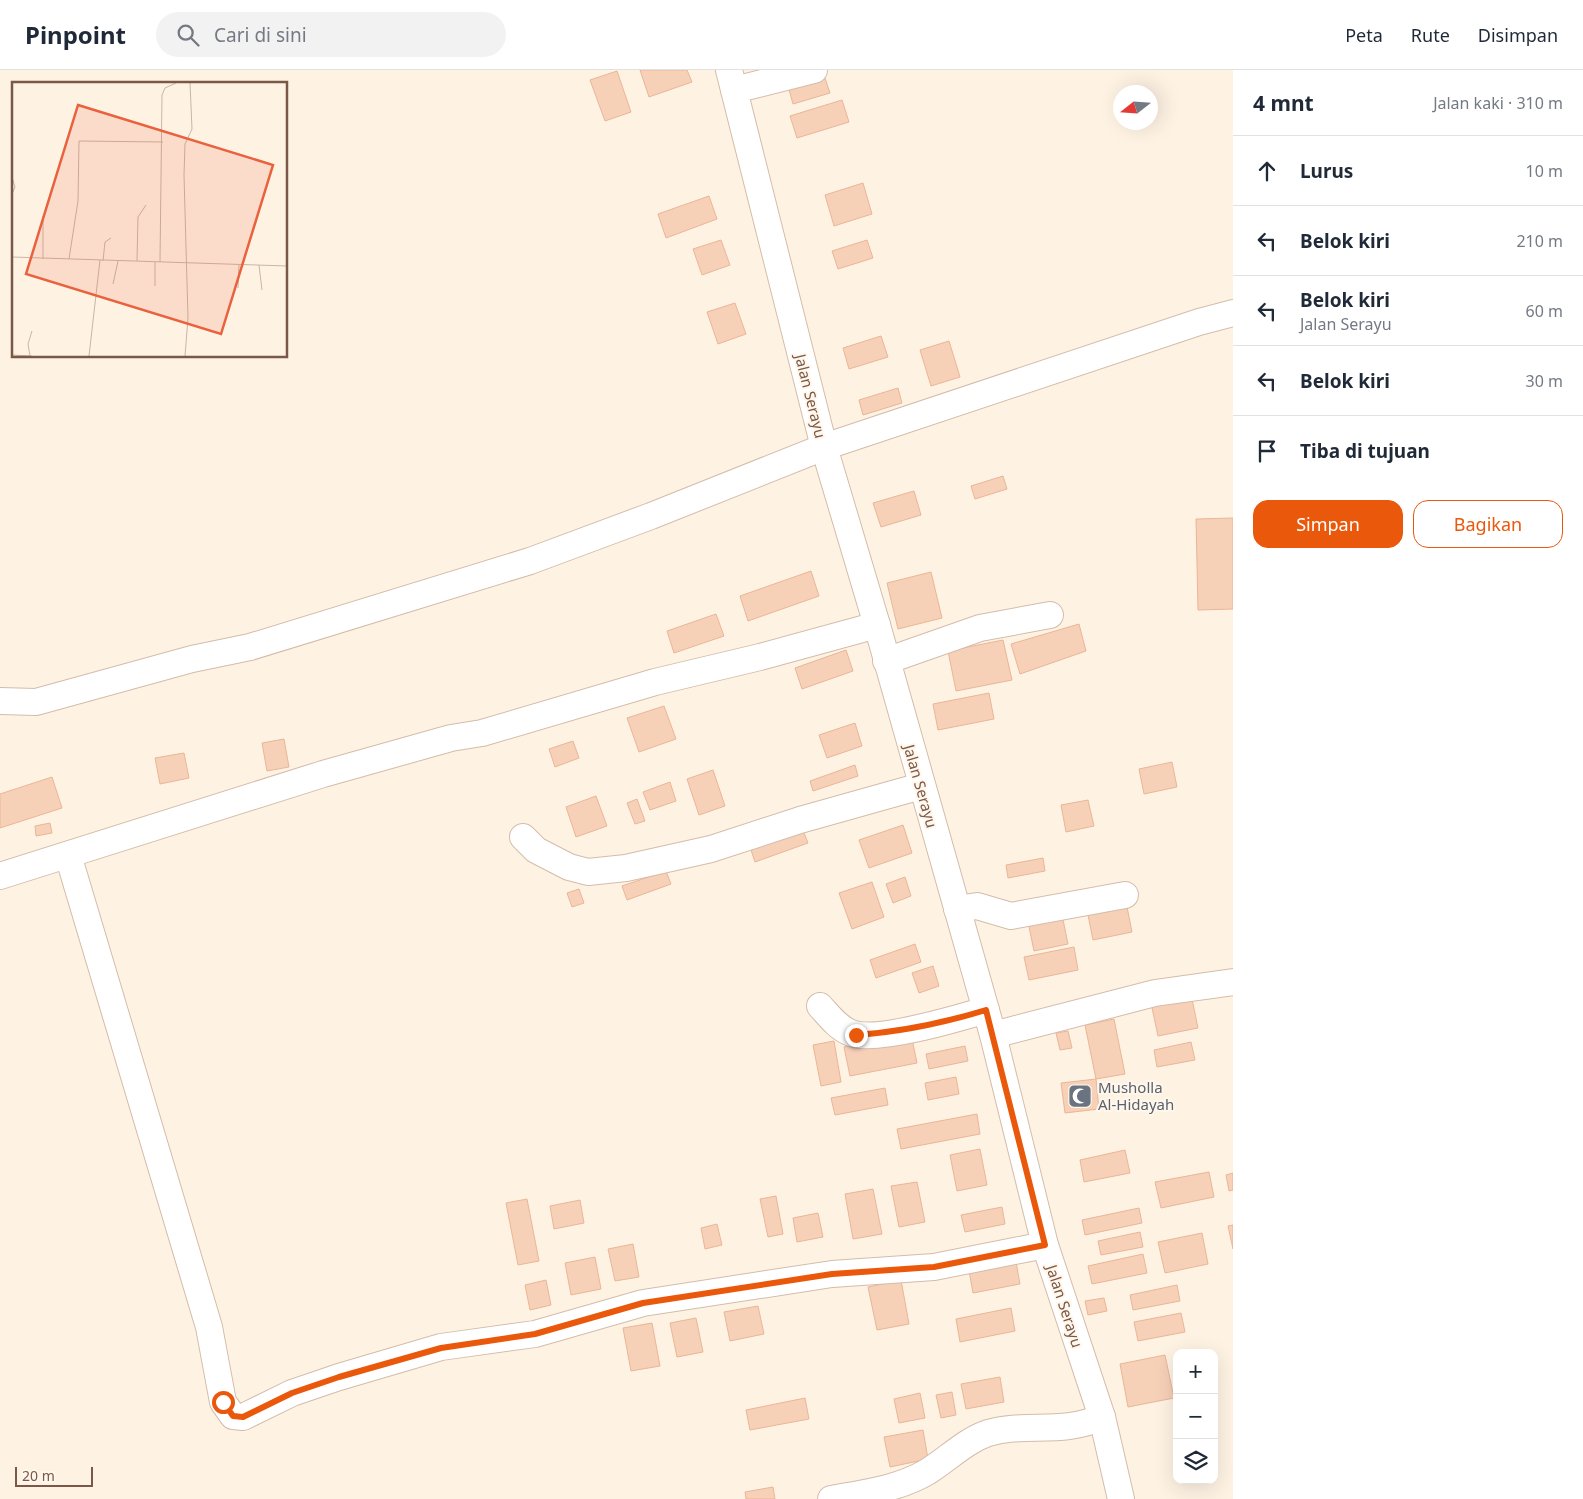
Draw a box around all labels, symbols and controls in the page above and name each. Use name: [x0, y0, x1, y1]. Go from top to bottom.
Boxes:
search box: [156, 12, 506, 57]
text: Pinpoint: [25, 18, 126, 51]
icon: search: [174, 21, 202, 49]
text: Cari di sini: [214, 22, 307, 48]
text: Peta: [1345, 23, 1383, 47]
text: Rute: [1411, 23, 1450, 47]
text: Disimpan: [1478, 23, 1558, 47]
inset map: [12, 82, 288, 358]
north arrow: [1113, 85, 1158, 130]
text: 4 mnt: [1253, 89, 1314, 117]
text: Jalan kaki · 310 m: [1433, 92, 1563, 114]
icon: ahead: [1253, 157, 1281, 185]
text: Lurus: [1300, 158, 1353, 184]
text: 10 m: [1526, 160, 1563, 182]
icon: left: [1253, 227, 1281, 255]
text: Belok kiri: [1300, 228, 1390, 254]
text: 210 m: [1516, 230, 1563, 252]
text: Belok kiri: [1300, 287, 1390, 313]
icon: left: [1253, 297, 1281, 325]
text: 60 m: [1526, 300, 1563, 322]
text: Jalan Serayu: [1300, 313, 1392, 335]
street label: Jalan Serayu: [790, 350, 831, 440]
icon: left: [1253, 367, 1281, 395]
text: Belok kiri: [1300, 368, 1390, 394]
text: 30 m: [1526, 370, 1563, 392]
icon: arrive: [1253, 437, 1281, 465]
text: Tiba di tujuan: [1300, 438, 1430, 464]
button: Simpan: [1253, 500, 1403, 548]
button: Bagikan: [1413, 500, 1563, 548]
street label: Jalan Serayu: [899, 740, 942, 830]
route end: [845, 1024, 868, 1047]
place label: Musholla Al-Hidayah: [1098, 1077, 1174, 1114]
mosque icon: Musholla Al-Hidayah: [1067, 1083, 1093, 1109]
street label: Jalan Serayu: [1042, 1260, 1088, 1350]
map controls: [1173, 1349, 1218, 1484]
button: +: [1173, 1349, 1218, 1394]
route start: [212, 1391, 235, 1414]
button: −: [1173, 1394, 1218, 1439]
button: layers: [1173, 1439, 1218, 1484]
scale bar: [15, 1464, 92, 1487]
text: 20 m: [22, 1466, 55, 1485]

